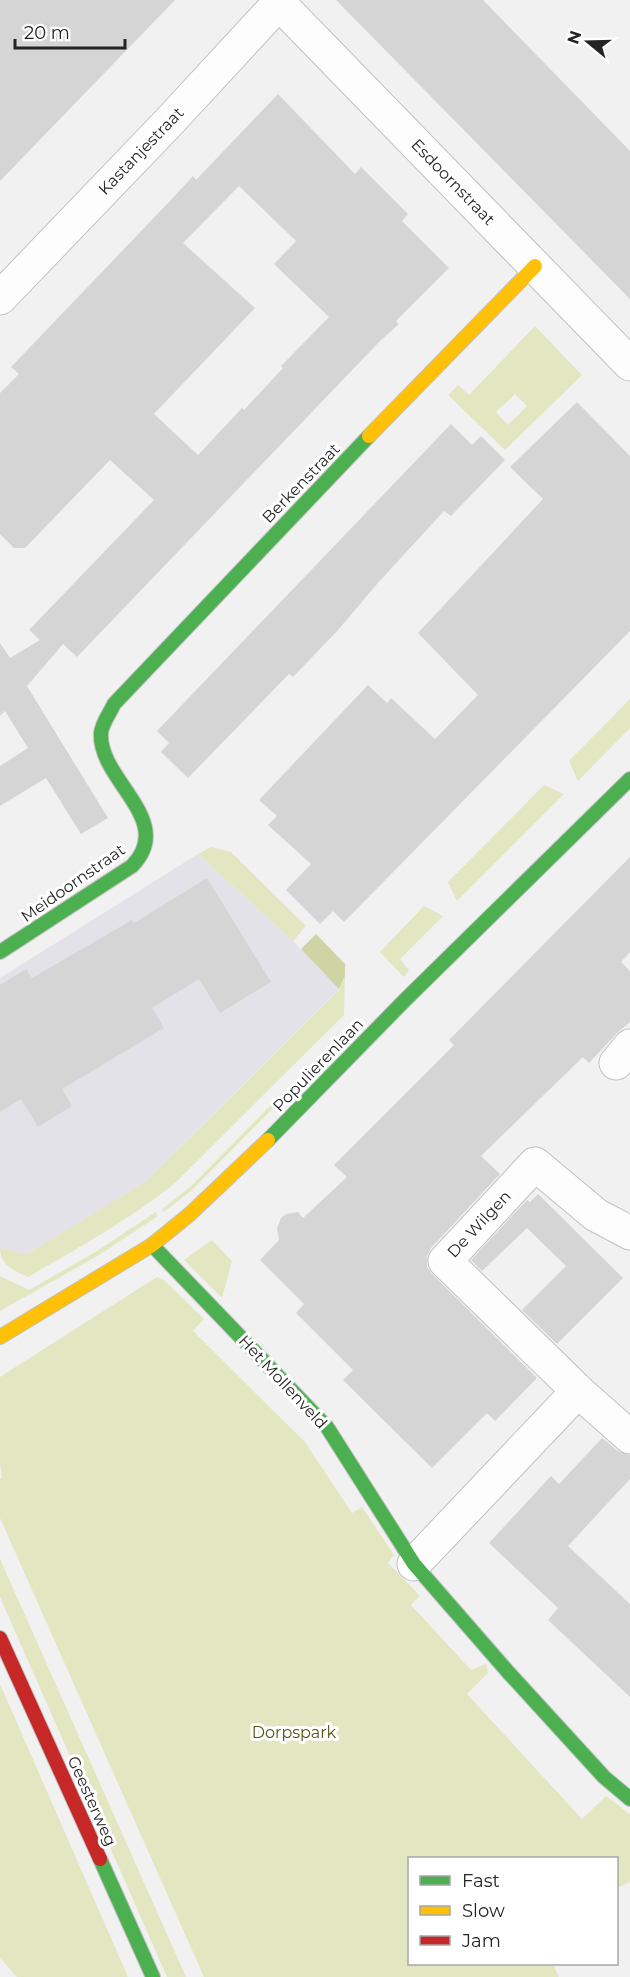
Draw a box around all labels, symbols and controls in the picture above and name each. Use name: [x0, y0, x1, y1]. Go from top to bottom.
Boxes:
scale bar: [15, 12, 124, 50]
north arrow: [558, 12, 618, 72]
text: 20 m: [24, 22, 70, 44]
text: N: [563, 28, 585, 46]
street label: Kastanjestraat: [94, 103, 188, 199]
street label: Esdoornstraat: [407, 135, 499, 229]
street label: Berkenstraat: [258, 439, 344, 527]
street label: Meidoornstraat: [17, 840, 129, 926]
street label: Populierenlaan: [269, 1015, 367, 1115]
street label: De Wilgen: [443, 1187, 515, 1261]
street label: Het Mollenveld: [235, 1331, 331, 1433]
park label: Dorpspark: [252, 1723, 337, 1742]
street label: Geesterweg: [64, 1753, 120, 1849]
legend: [408, 1857, 618, 1965]
text: Fast: [462, 1870, 500, 1892]
text: Slow: [462, 1900, 505, 1922]
text: Jam: [461, 1930, 501, 1952]

